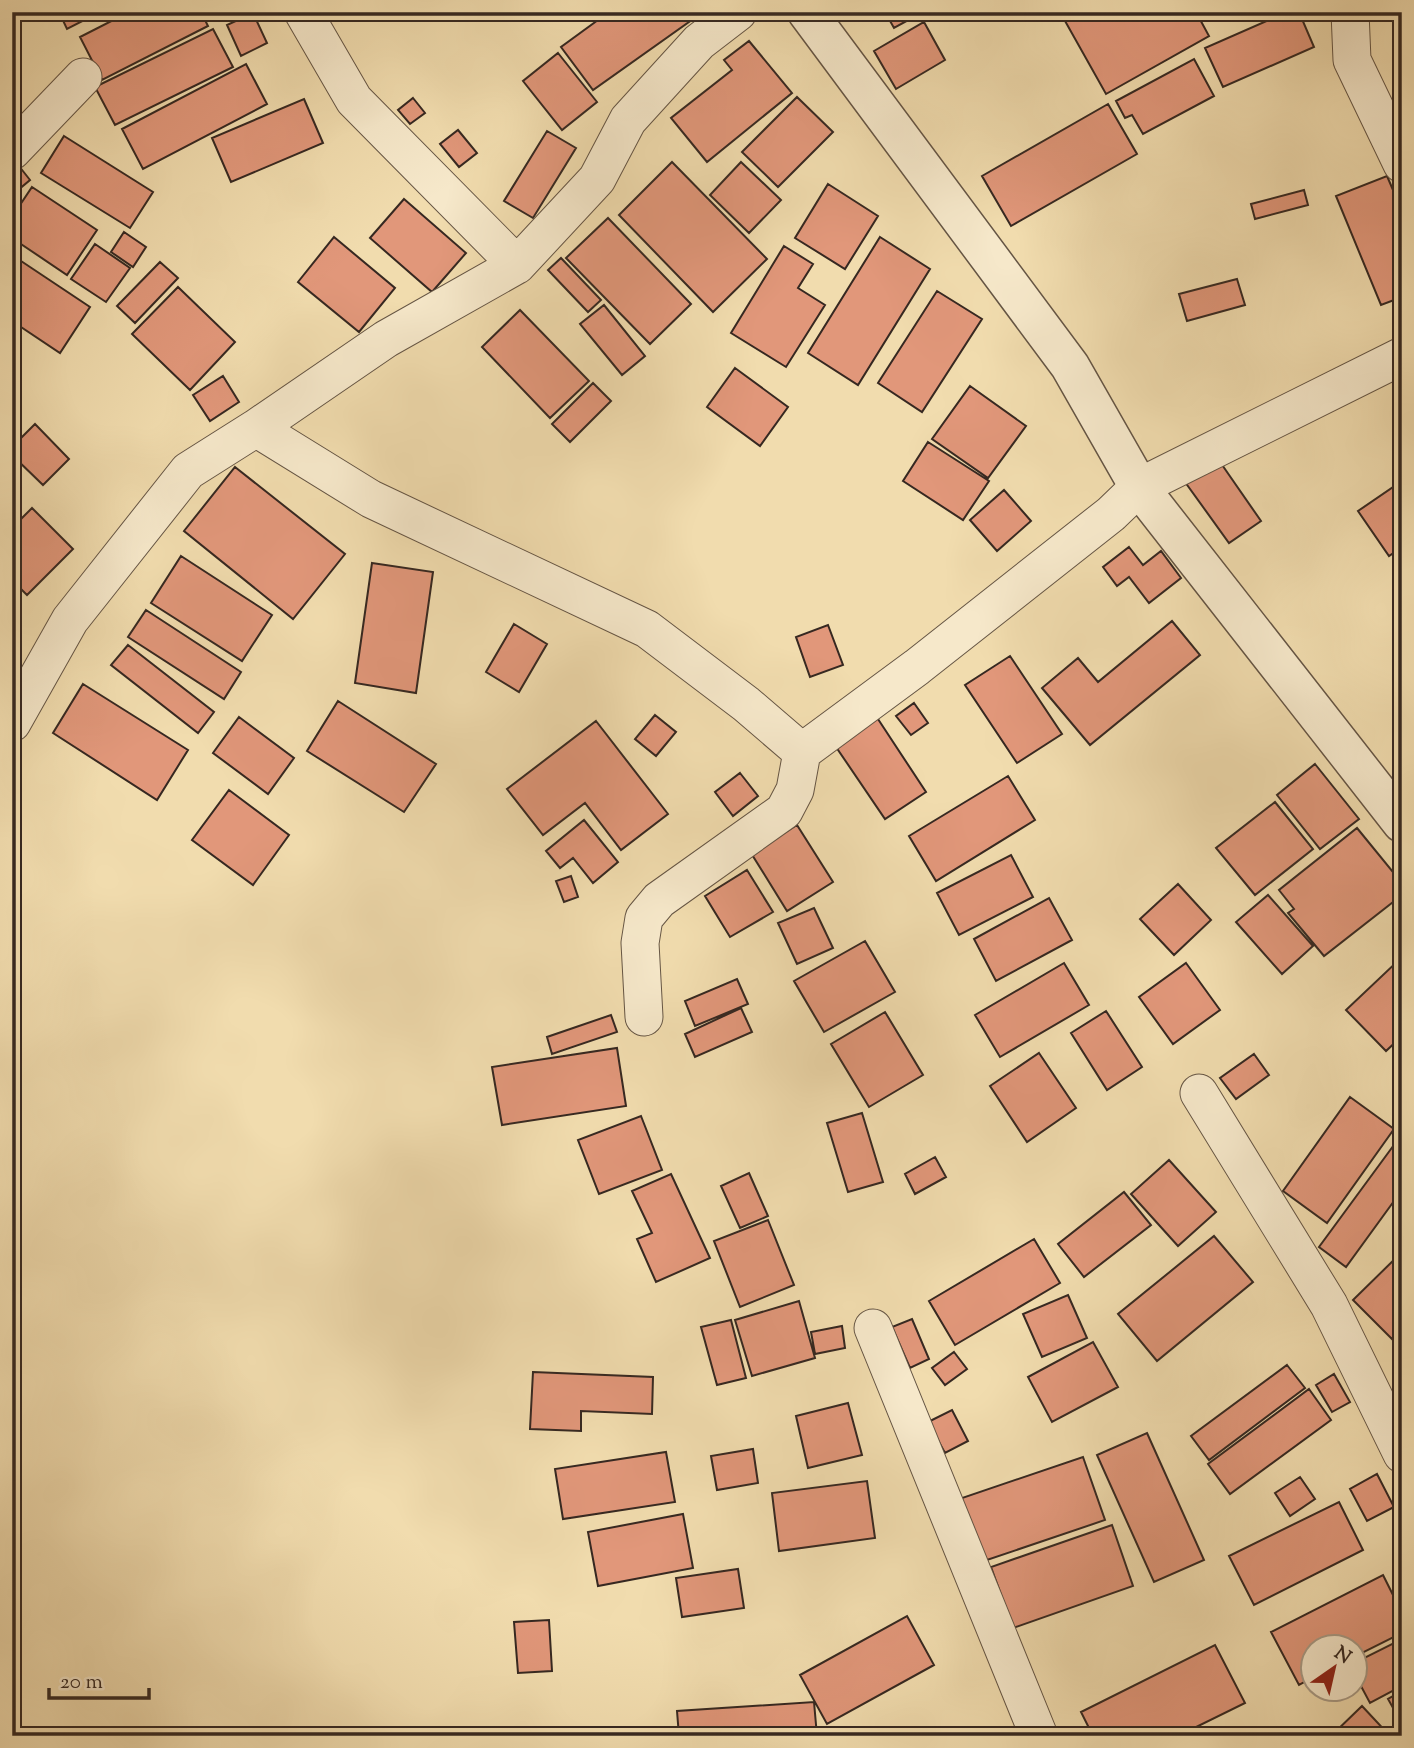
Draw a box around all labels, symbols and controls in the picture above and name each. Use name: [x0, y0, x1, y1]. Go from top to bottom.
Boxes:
north arrow: [1298, 1632, 1368, 1702]
text: N: [1328, 1641, 1356, 1671]
scale bar: [49, 1657, 149, 1701]
text: 20 m: [60, 1668, 103, 1698]

